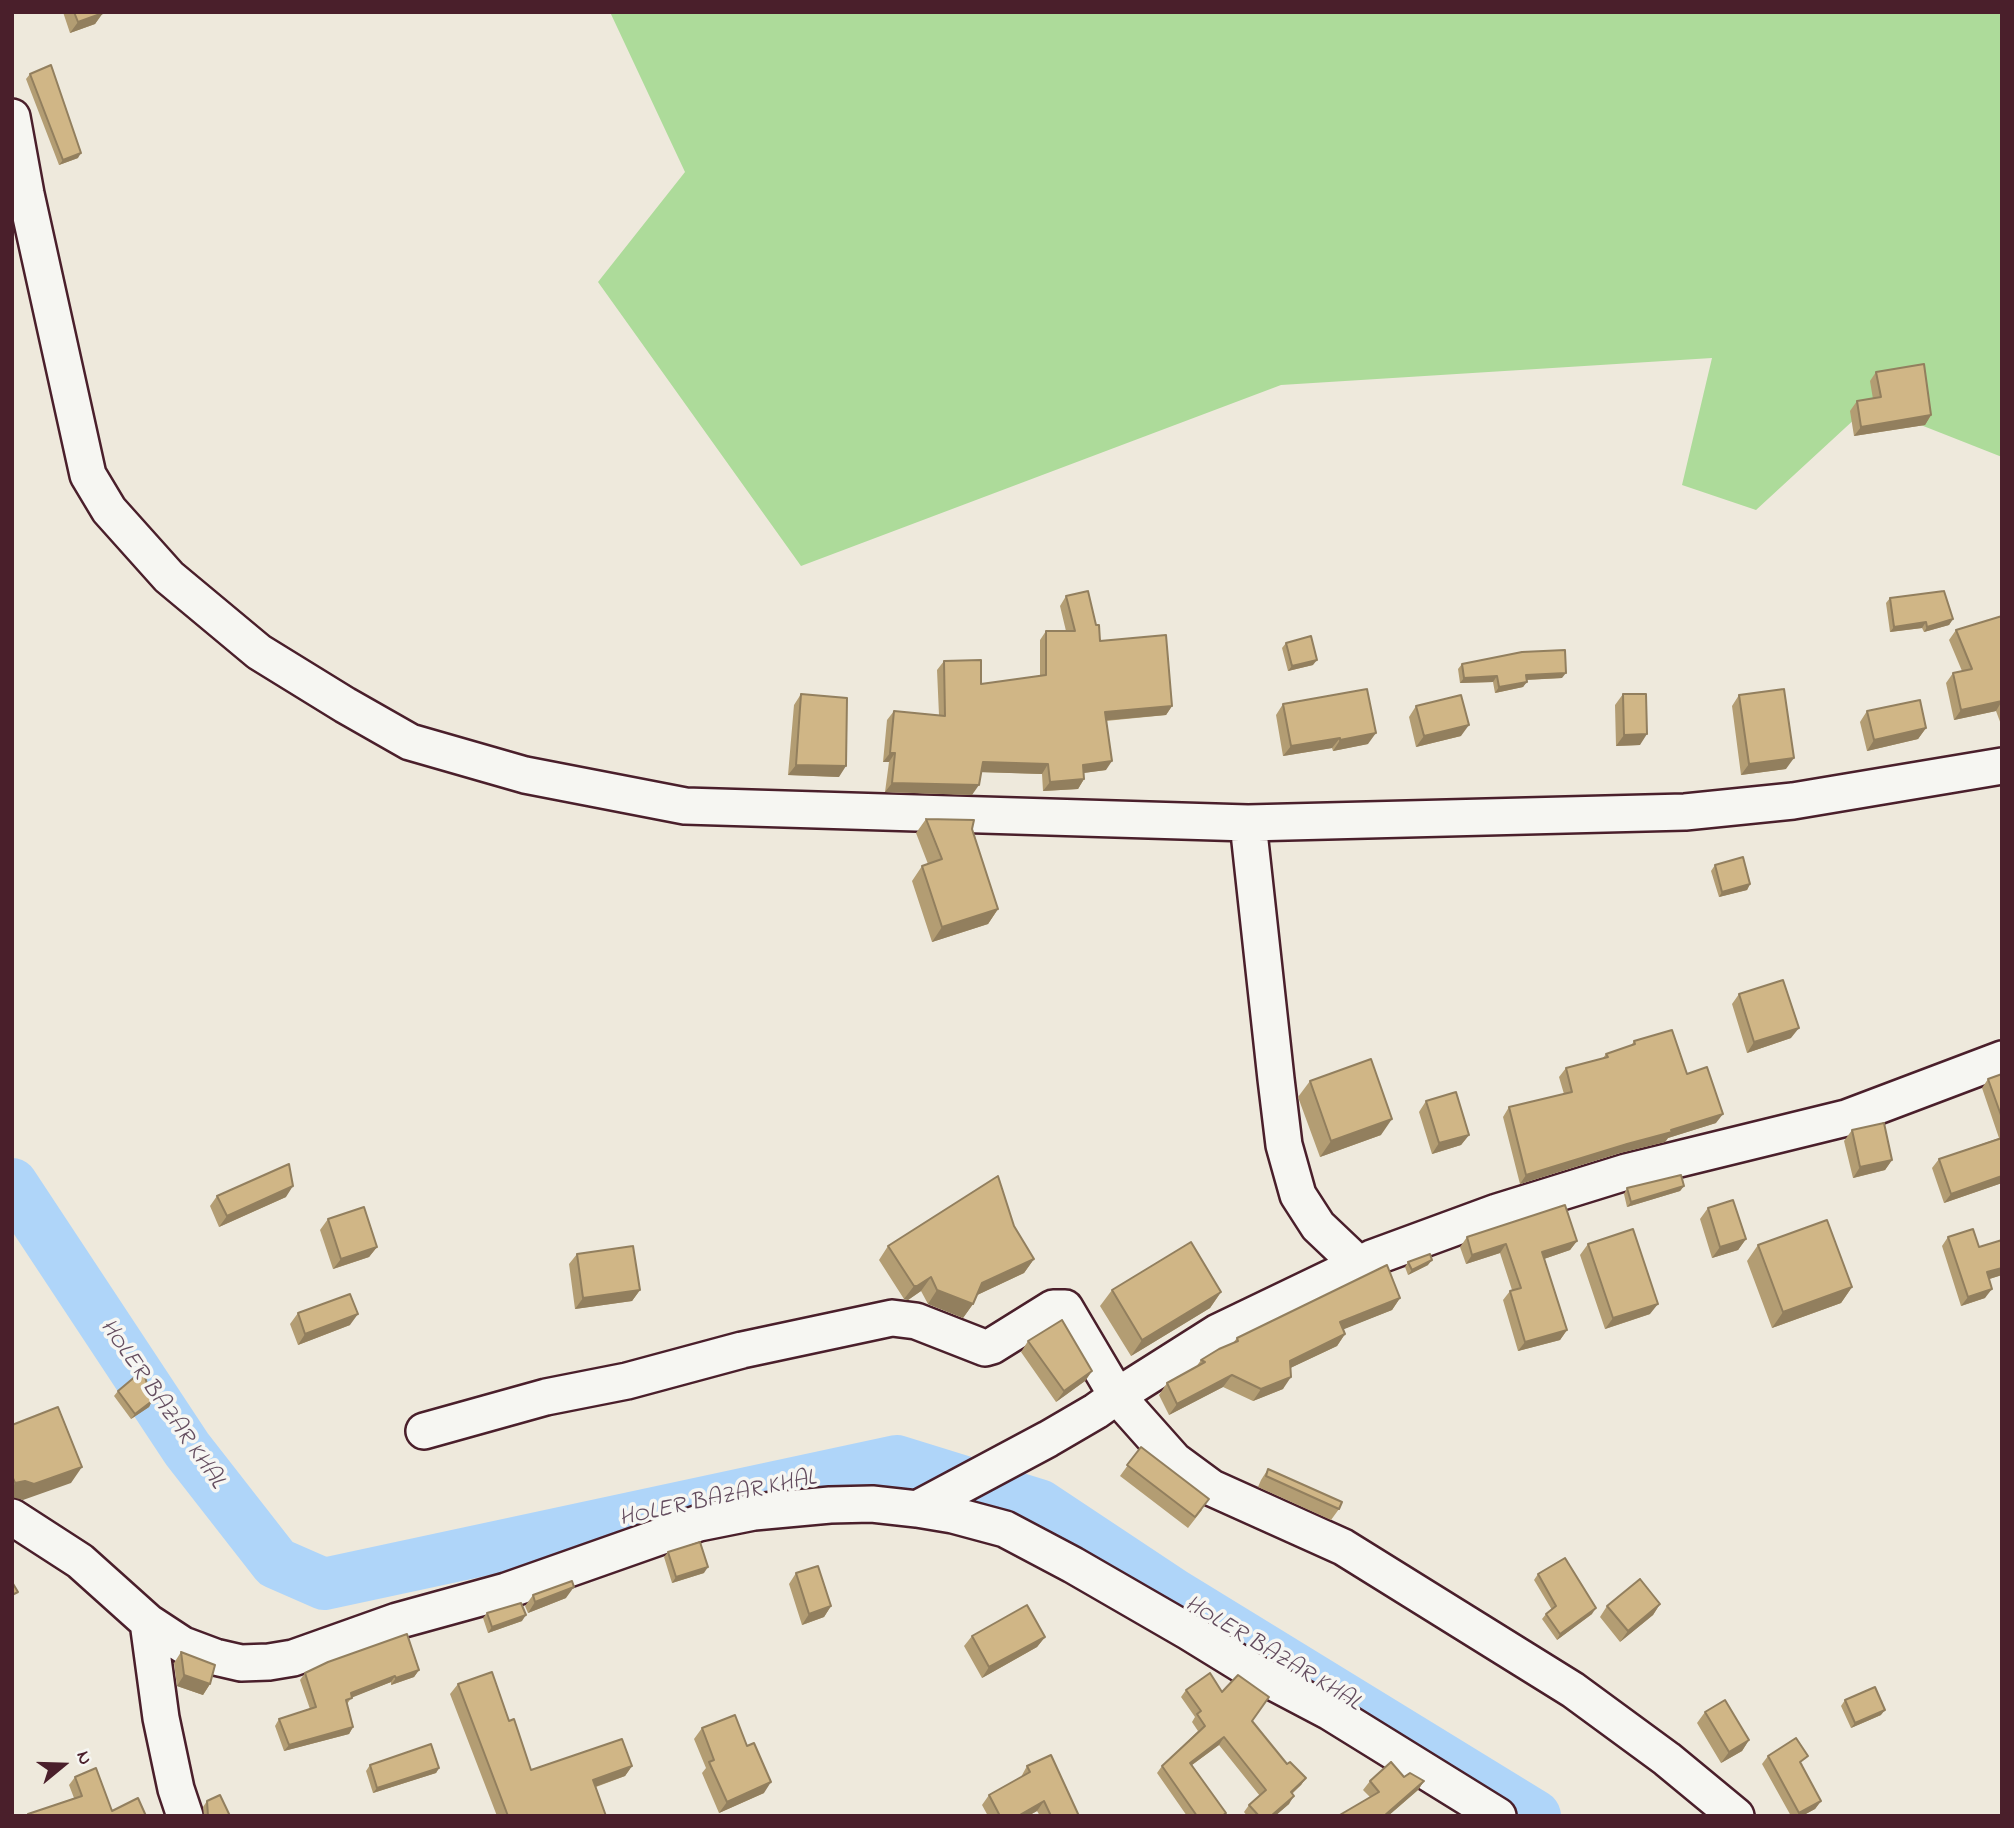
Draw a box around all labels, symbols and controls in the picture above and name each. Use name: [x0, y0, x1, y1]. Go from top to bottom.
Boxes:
water label: HOLER BAZAR KHAL: [92, 1315, 230, 1495]
water label: HOLER BAZAR KHAL: [617, 1465, 819, 1535]
water label: HOLER BAZAR KHAL: [1179, 1591, 1365, 1719]
north arrow: [28, 1730, 98, 1800]
text: N: [68, 1748, 98, 1768]

